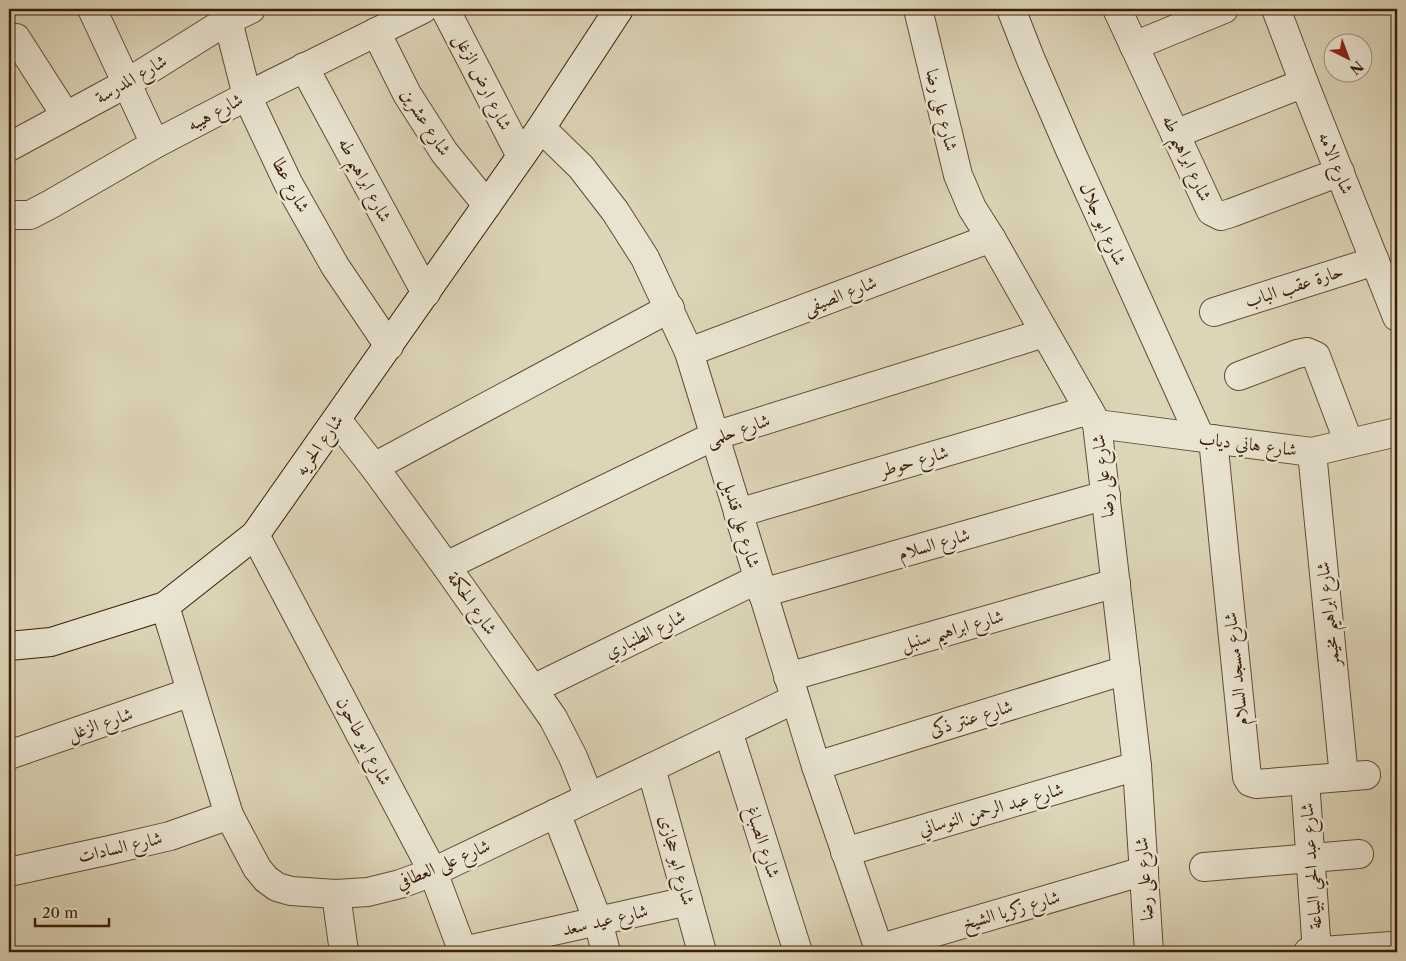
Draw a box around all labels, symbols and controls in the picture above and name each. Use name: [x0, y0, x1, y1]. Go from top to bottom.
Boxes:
street label: شارع ارض الزغل: [446, 30, 517, 136]
north arrow: [1324, 32, 1374, 82]
street label: شارع المدرسة: [91, 50, 173, 112]
text: N: [1346, 57, 1367, 78]
street label: شارع على رضا: [917, 67, 963, 154]
street label: شارع عشرين: [393, 84, 456, 162]
street label: شارع هيبه: [183, 88, 248, 139]
street label: شارع ابراهيم طه: [1151, 111, 1217, 208]
street label: شارع الامه: [1310, 129, 1358, 199]
street label: شارع ابراهيم طه: [327, 134, 396, 229]
street label: شارع عطا: [264, 154, 314, 218]
street label: شارع ابو جلال: [1071, 179, 1131, 271]
street label: حارة عقب الباب: [1242, 260, 1346, 313]
street label: شارع الصيفى: [800, 271, 881, 323]
street label: شارع حلمى: [703, 409, 774, 455]
street label: شارع الحريه: [290, 410, 351, 482]
street label: شارع هاني دياب: [1197, 427, 1298, 465]
street label: شارع على رضا: [1087, 433, 1123, 519]
street label: شارع حوطر: [875, 441, 952, 486]
street label: شارع على قنديل: [713, 475, 765, 572]
street label: شارع السلام: [895, 523, 974, 570]
street label: شارع ابراهيم مخيمر: [1312, 560, 1352, 669]
street label: شارع الحكمة: [439, 567, 502, 641]
street label: شارع الطنباري: [601, 605, 691, 667]
street label: شارع ابراهيم سنبل: [898, 605, 1008, 662]
street label: شارع مسجد السلام: [1219, 611, 1258, 727]
street label: شارع ابو طاحون: [328, 693, 396, 791]
street label: شارع عنتر ذكى: [926, 694, 1016, 745]
street label: شارع الزغل: [64, 703, 137, 749]
street label: شارع عبد الرحمن النوساني: [916, 778, 1067, 844]
street label: شارع عبد الحي البياعة: [1296, 802, 1332, 930]
street label: شارع الصباغ: [737, 803, 785, 882]
street label: شارع ابو حجازى: [651, 813, 700, 908]
street label: شارع السادات: [76, 827, 165, 871]
street label: شارع على العطافي: [393, 834, 495, 897]
street label: شارع على رضا: [1130, 836, 1162, 922]
street label: شارع زكريا الشيخ: [959, 886, 1064, 939]
scale bar: [35, 896, 109, 928]
street label: شارع عيد سعد: [560, 899, 651, 944]
text: 20 m: [42, 903, 78, 922]

